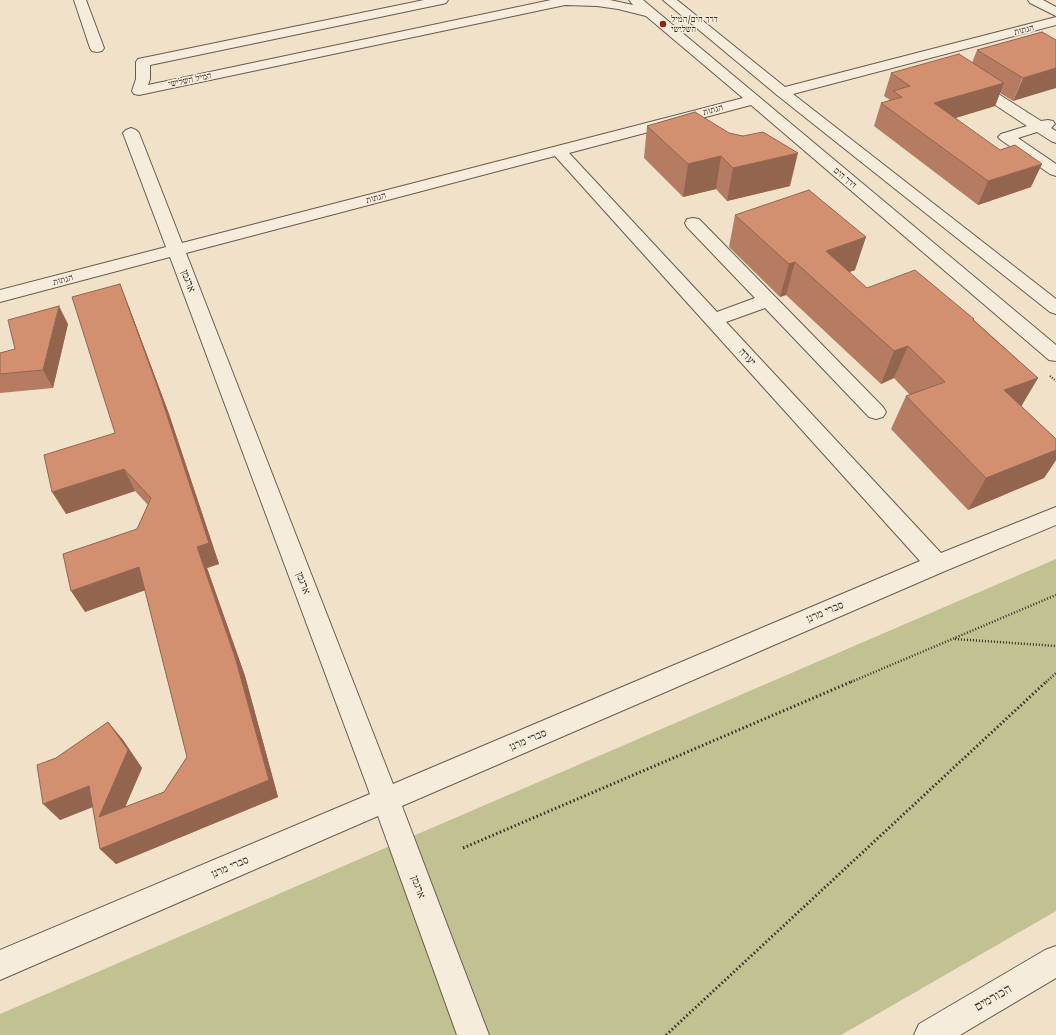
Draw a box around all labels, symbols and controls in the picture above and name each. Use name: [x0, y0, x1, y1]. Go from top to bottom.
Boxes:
place label: דרך הים/המיל השלישי: [671, 14, 718, 35]
marker: דרך הים/המיל השלישי: [658, 19, 668, 29]
street label: הגתות: [1013, 22, 1035, 38]
street label: המיל השלישי: [167, 70, 213, 90]
street label: הגתות: [702, 102, 724, 118]
street label: דרך הים: [831, 165, 859, 191]
street label: הגתות: [365, 190, 387, 206]
street label: ארגמן: [178, 268, 198, 294]
street label: הגתות: [52, 272, 74, 288]
street label: יערה: [736, 345, 758, 369]
street label: ארגמן: [293, 570, 313, 596]
street label: סברי מרנן: [804, 598, 846, 626]
street label: סברי מרנן: [507, 726, 549, 754]
street label: סברי מרנן: [209, 853, 251, 881]
street label: ארגמן: [408, 874, 428, 900]
street label: הכורמים: [972, 981, 1014, 1015]

